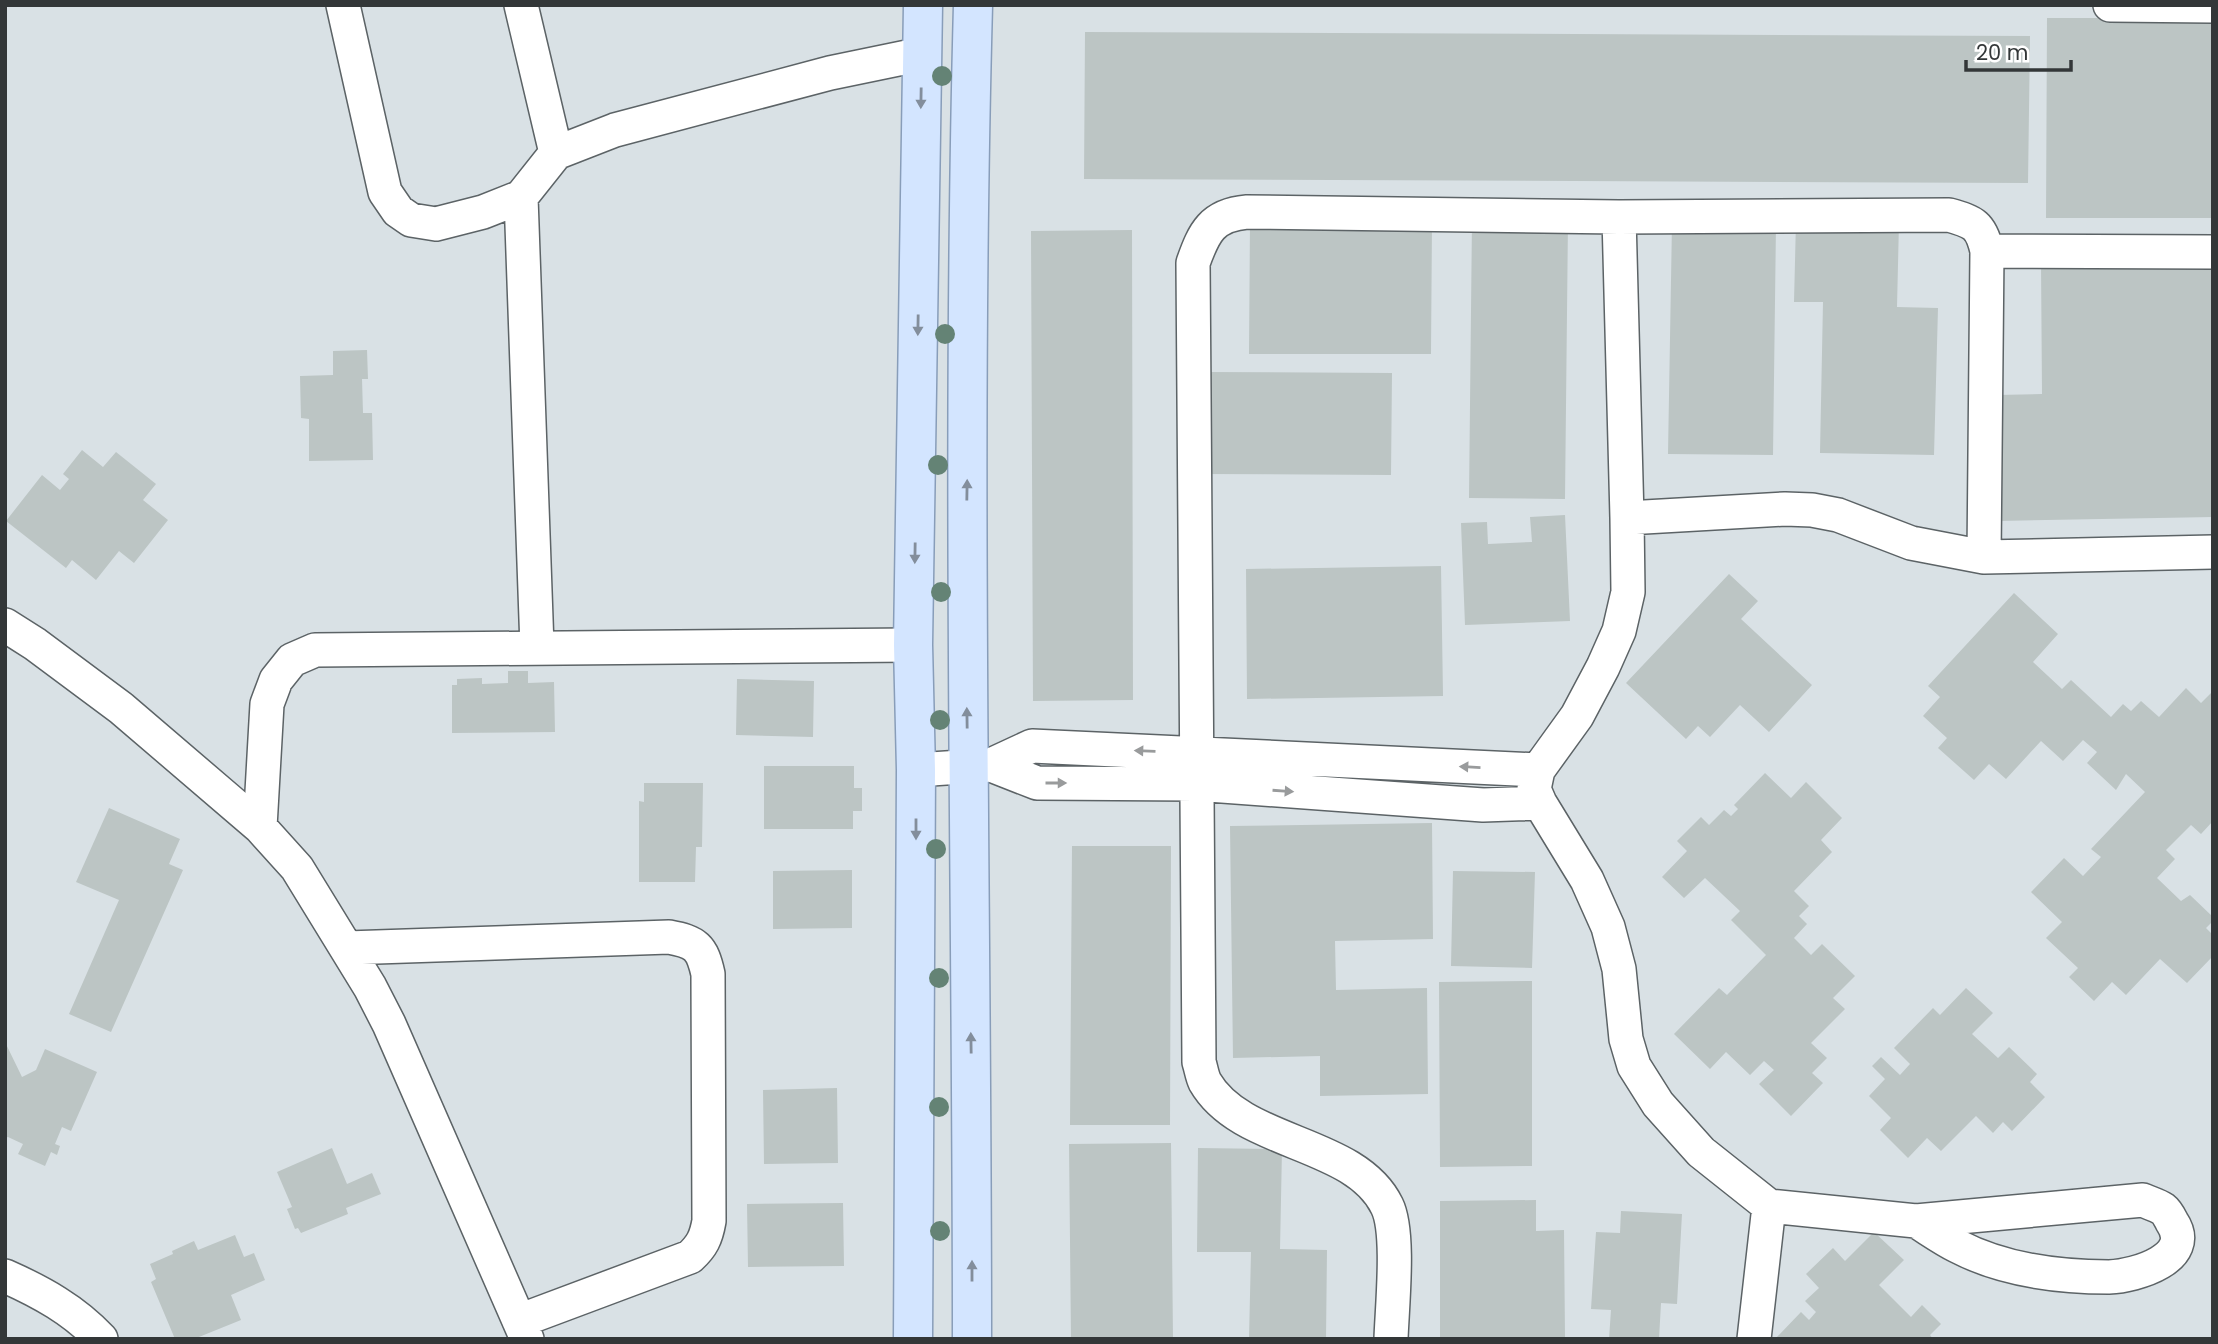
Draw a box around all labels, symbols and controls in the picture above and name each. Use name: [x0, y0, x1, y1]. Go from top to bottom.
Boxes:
scale bar: [1966, 28, 2071, 72]
text: 20 m: [1976, 38, 2029, 67]
one-way arrow: [915, 87, 927, 109]
one-way arrow: [912, 315, 924, 337]
one-way arrow: [961, 479, 973, 501]
one-way arrow: [909, 542, 920, 564]
one-way arrow: [961, 706, 973, 728]
one-way arrow: [1133, 745, 1155, 756]
one-way arrow: [1458, 761, 1480, 772]
one-way arrow: [1045, 777, 1067, 789]
one-way arrow: [1273, 785, 1295, 796]
one-way arrow: [910, 819, 922, 841]
one-way arrow: [965, 1032, 977, 1054]
one-way arrow: [966, 1259, 978, 1281]

